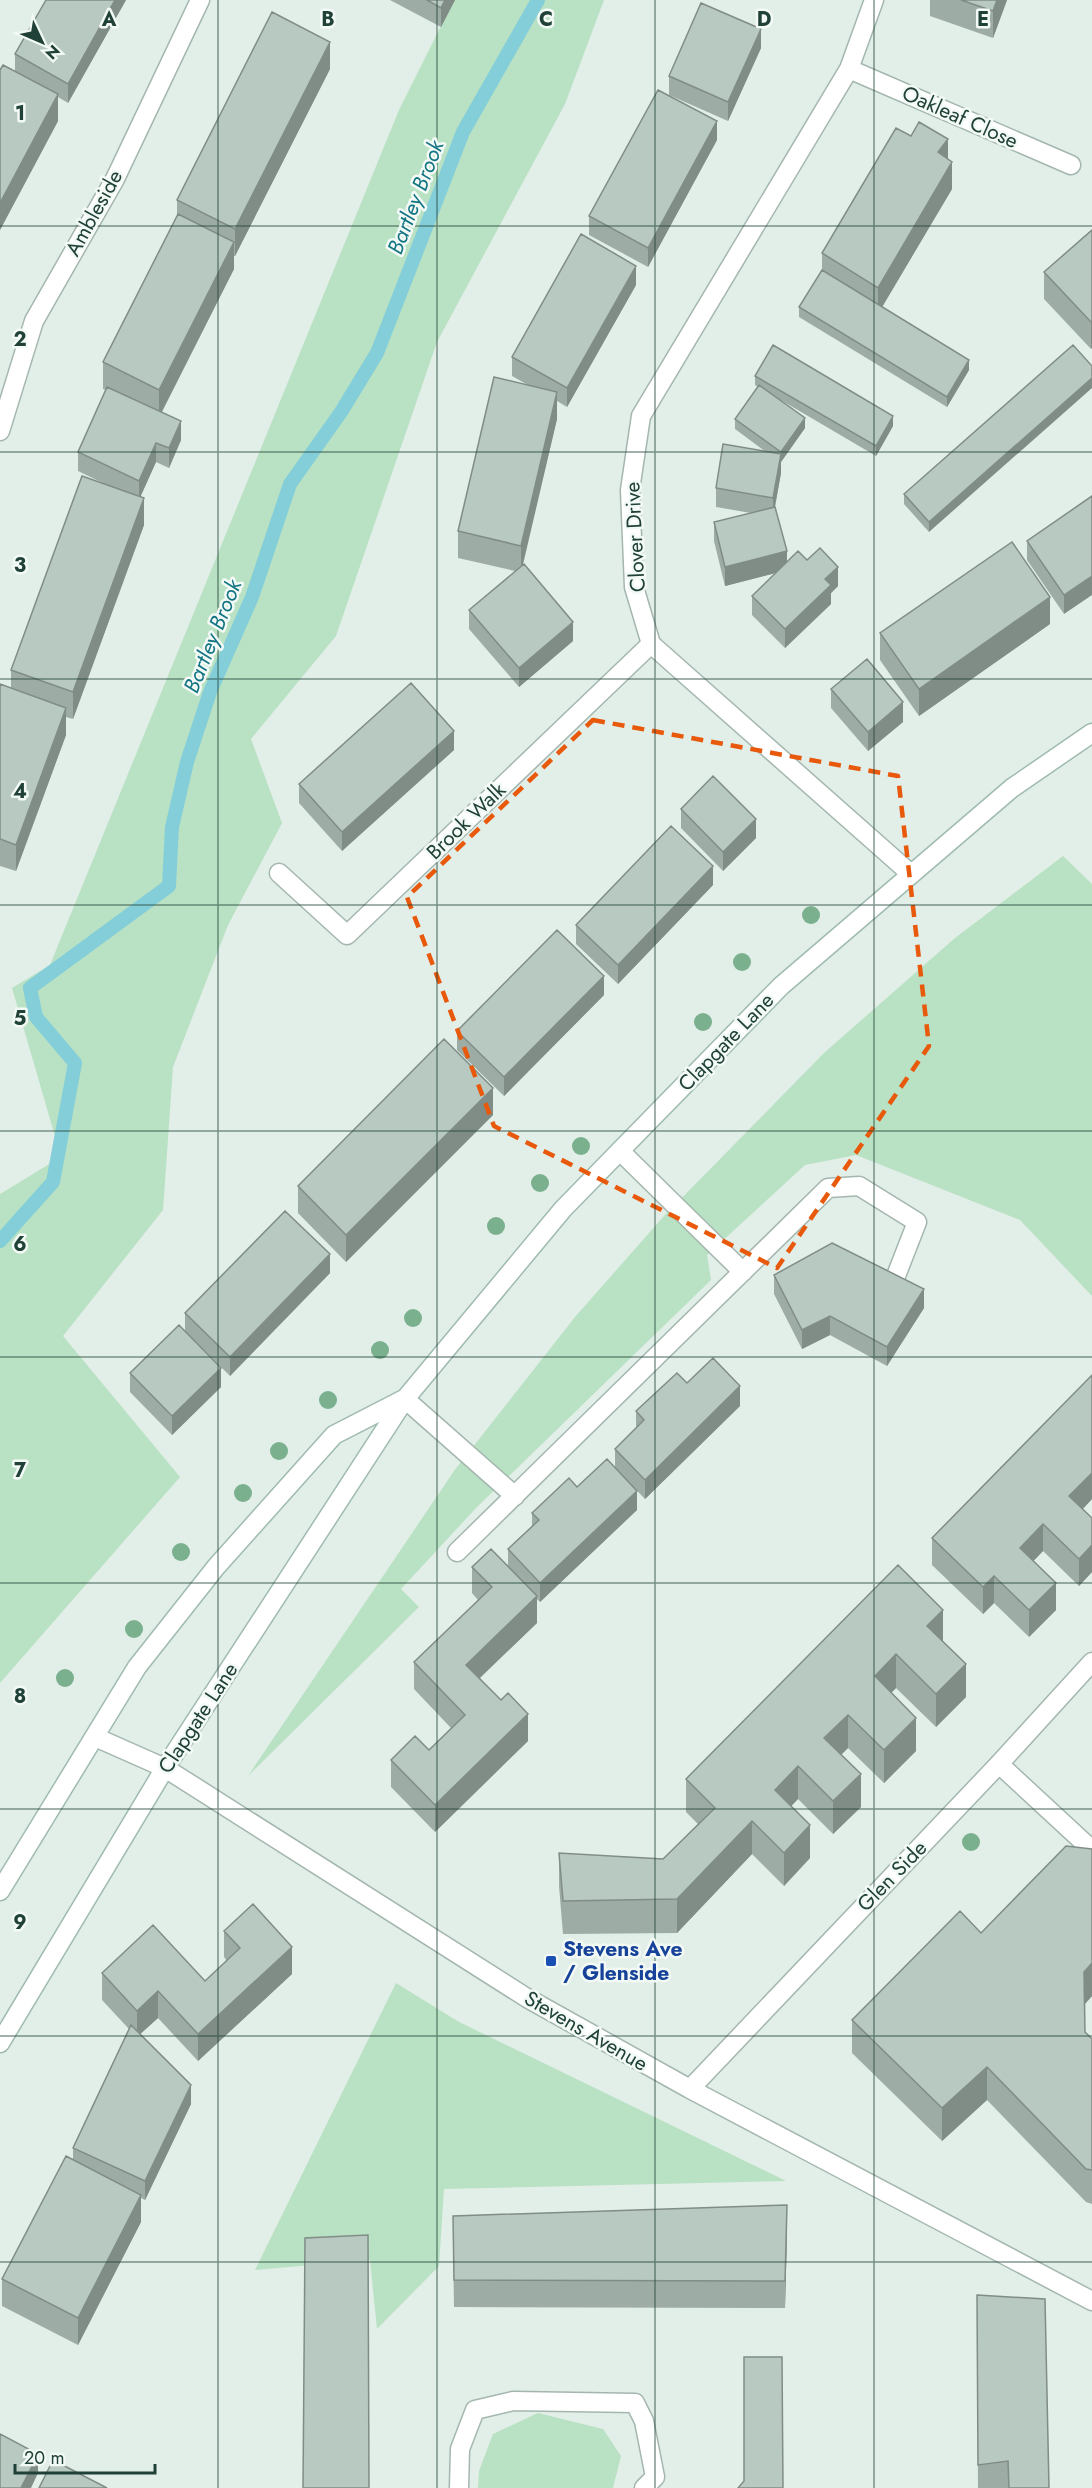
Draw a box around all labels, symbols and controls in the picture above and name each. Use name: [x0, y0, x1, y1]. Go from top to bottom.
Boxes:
text: A: [101, 5, 117, 34]
text: B: [321, 5, 335, 34]
text: C: [539, 5, 553, 34]
text: D: [757, 5, 771, 34]
text: E: [977, 5, 989, 34]
north arrow: [12, 12, 72, 72]
text: N: [40, 40, 65, 65]
street label: Oakleaf Close: [897, 78, 1023, 156]
text: 1: [15, 99, 25, 128]
water label: Bartley Brook: [379, 134, 452, 259]
street label: Ambleside: [58, 164, 130, 262]
text: 2: [13, 325, 27, 354]
street label: Clover Drive: [617, 481, 653, 593]
text: 3: [14, 551, 26, 580]
water label: Bartley Brook: [175, 573, 250, 698]
street label: Brook Walk: [420, 775, 513, 867]
text: 4: [13, 777, 27, 806]
street label: Clapgate Lane: [671, 986, 781, 1098]
text: 5: [14, 1004, 27, 1033]
text: 6: [13, 1230, 27, 1259]
text: 7: [14, 1456, 27, 1485]
street label: Clapgate Lane: [151, 1656, 245, 1779]
text: 8: [14, 1682, 26, 1711]
street label: Glen Side: [850, 1833, 934, 1918]
text: 9: [13, 1908, 27, 1937]
place label: Stevens Ave / Glenside: [563, 1934, 682, 1988]
marker: Stevens Ave / Glenside: [544, 1954, 558, 1968]
street label: Stevens Avenue: [519, 1984, 653, 2079]
scale bar: [15, 2437, 154, 2475]
text: 20 m: [24, 2445, 64, 2471]

